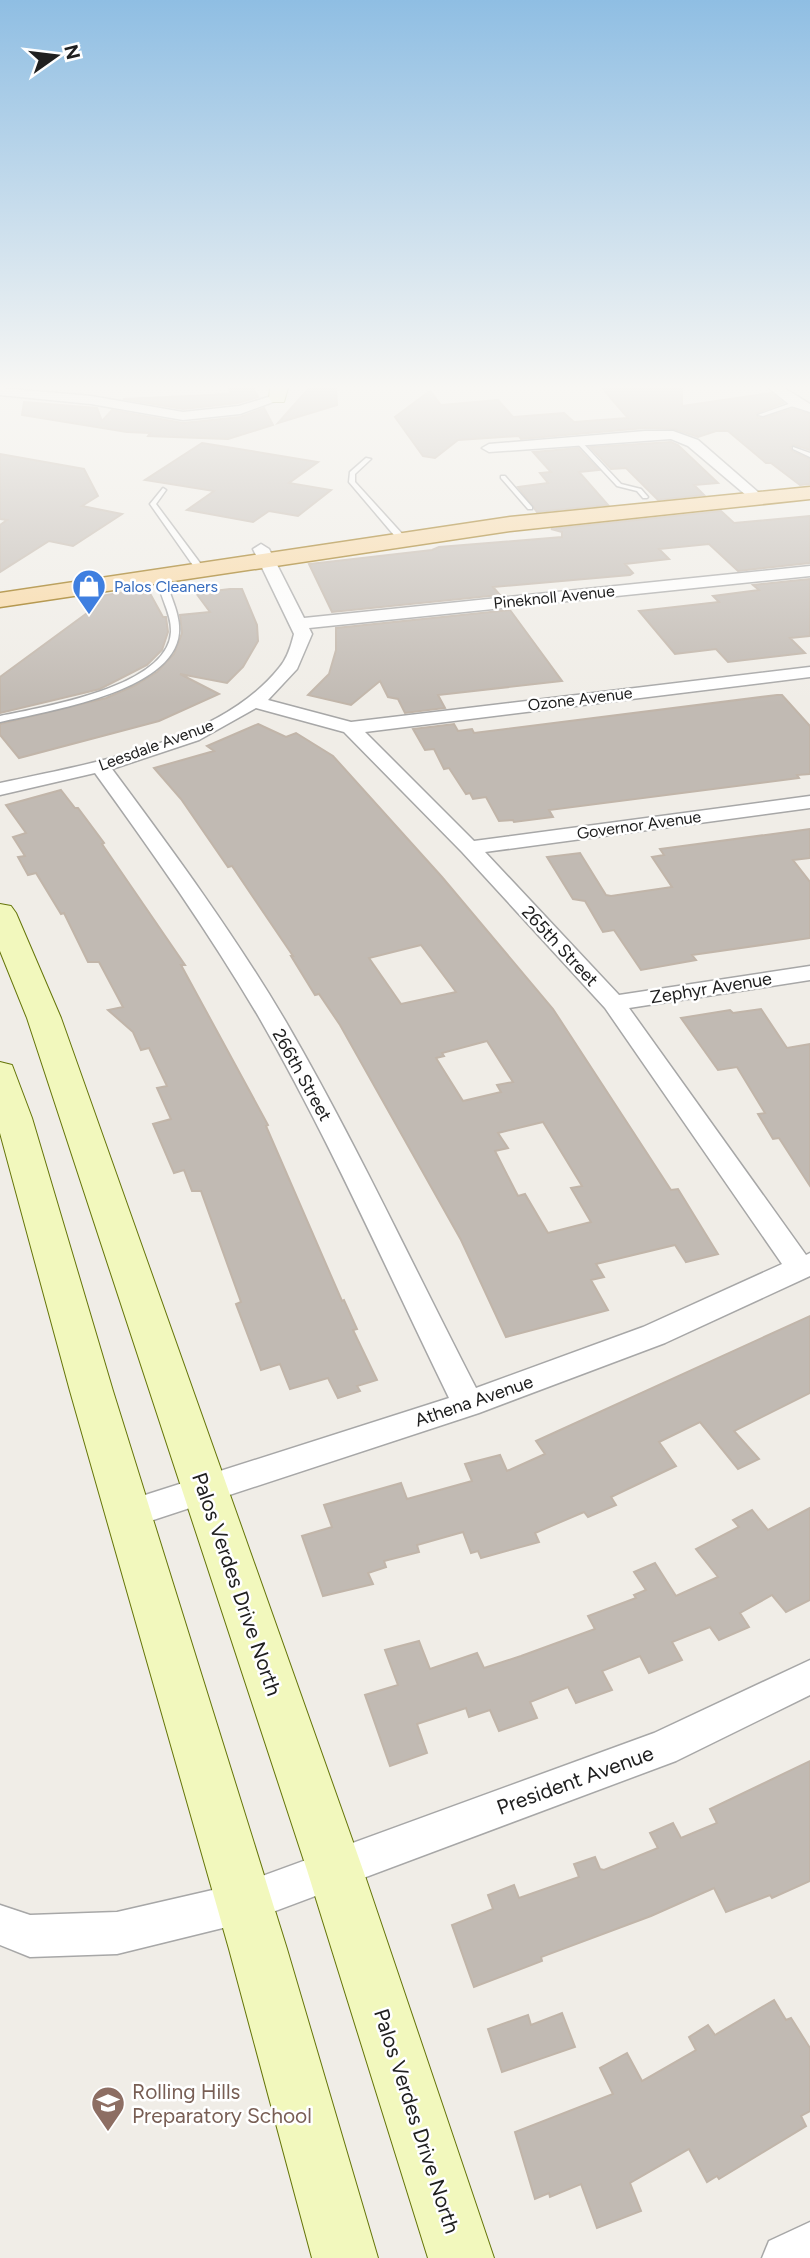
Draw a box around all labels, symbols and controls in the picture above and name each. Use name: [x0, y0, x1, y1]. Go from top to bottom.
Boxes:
north arrow: [21, 21, 91, 91]
text: N: [59, 42, 85, 62]
shop icon: Palos Cleaners: [70, 567, 108, 616]
place label: Palos Cleaners: [114, 577, 218, 596]
street label: Pineknoll Avenue: [492, 581, 616, 613]
street label: Ozone Avenue: [527, 683, 634, 715]
street label: Leesdale Avenue: [96, 715, 216, 775]
street label: Governor Avenue: [576, 807, 703, 843]
street label: 265th Street: [517, 901, 603, 991]
street label: Zephyr Avenue: [649, 968, 774, 1008]
street label: 266th Street: [268, 1025, 336, 1125]
street label: Athena Avenue: [412, 1370, 536, 1431]
street label: Palos Verdes Drive North: [187, 1469, 287, 1699]
street label: President Avenue: [493, 1740, 657, 1820]
street label: Palos Verdes Drive North: [369, 2006, 465, 2236]
place label: Rolling Hills Preparatory School: [132, 2079, 312, 2128]
school or university icon: Rolling Hills Preparatory School: [89, 2084, 127, 2133]

